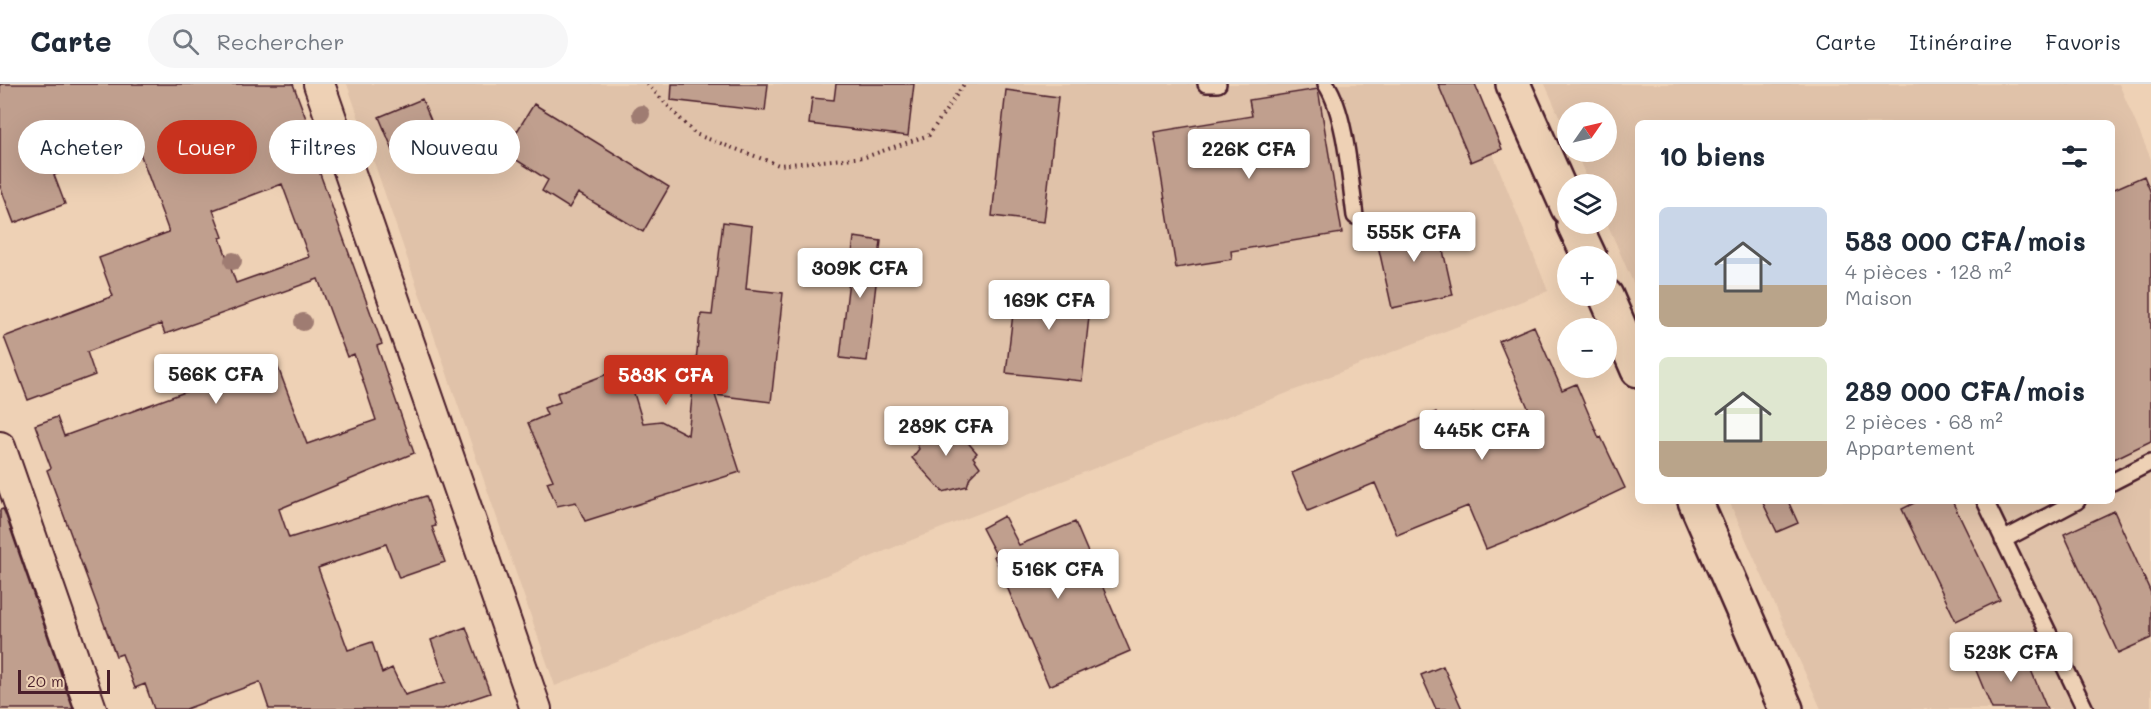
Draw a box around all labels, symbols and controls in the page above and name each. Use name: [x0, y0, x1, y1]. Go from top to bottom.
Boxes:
search box: [148, 14, 568, 68]
text: Carte: [30, 23, 112, 59]
icon: search: [169, 25, 202, 58]
text: Rechercher: [217, 27, 344, 56]
text: Carte: [1815, 28, 1876, 55]
text: Itinéraire: [1909, 28, 2012, 55]
text: Favoris: [2045, 28, 2121, 55]
north arrow: [1557, 102, 1617, 162]
map controls: [1557, 102, 1617, 378]
chip: Acheter: [18, 120, 145, 174]
chip: Louer: [157, 120, 257, 174]
chip: Filtres: [269, 120, 377, 174]
chip: Nouveau: [389, 120, 520, 174]
pin: 226K CFA: [1187, 129, 1311, 180]
text: 226K CFA: [1202, 135, 1296, 161]
text: 10 biens: [1659, 139, 1765, 173]
icon: filters: [2058, 140, 2091, 173]
button: layers: [1557, 174, 1617, 234]
pin: 555K CFA: [1352, 212, 1476, 263]
text: 555K CFA: [1367, 218, 1462, 244]
text: 583 000 CFA/mois: [1845, 224, 2086, 258]
icon: home: [1707, 231, 1779, 303]
button: +: [1557, 246, 1617, 306]
pin: 309K CFA: [798, 248, 922, 299]
text: 309K CFA: [812, 254, 908, 280]
text: 4 pièces · 128 m²: [1845, 258, 2011, 284]
pin: 169K CFA: [987, 280, 1111, 331]
text: Maison: [1845, 284, 1912, 310]
text: 169K CFA: [1003, 286, 1095, 312]
button: −: [1557, 318, 1617, 378]
pin: 566K CFA: [154, 354, 278, 405]
pin: 583K CFA: [604, 355, 728, 406]
text: 566K CFA: [168, 360, 264, 386]
text: 583K CFA: [618, 361, 714, 387]
text: 289 000 CFA/mois: [1845, 374, 2085, 408]
icon: home: [1707, 381, 1779, 453]
pin: 289K CFA: [884, 406, 1008, 457]
text: 2 pièces · 68 m²: [1845, 408, 2003, 434]
pin: 445K CFA: [1420, 410, 1544, 461]
text: 289K CFA: [898, 412, 994, 438]
text: 445K CFA: [1434, 416, 1531, 442]
text: Appartement: [1845, 434, 1975, 460]
pin: 516K CFA: [996, 549, 1120, 600]
text: 516K CFA: [1012, 555, 1104, 581]
pin: 523K CFA: [1949, 632, 2073, 683]
text: 523K CFA: [1964, 638, 2058, 664]
scale bar: [18, 667, 110, 694]
text: 20 m: [27, 670, 64, 691]

